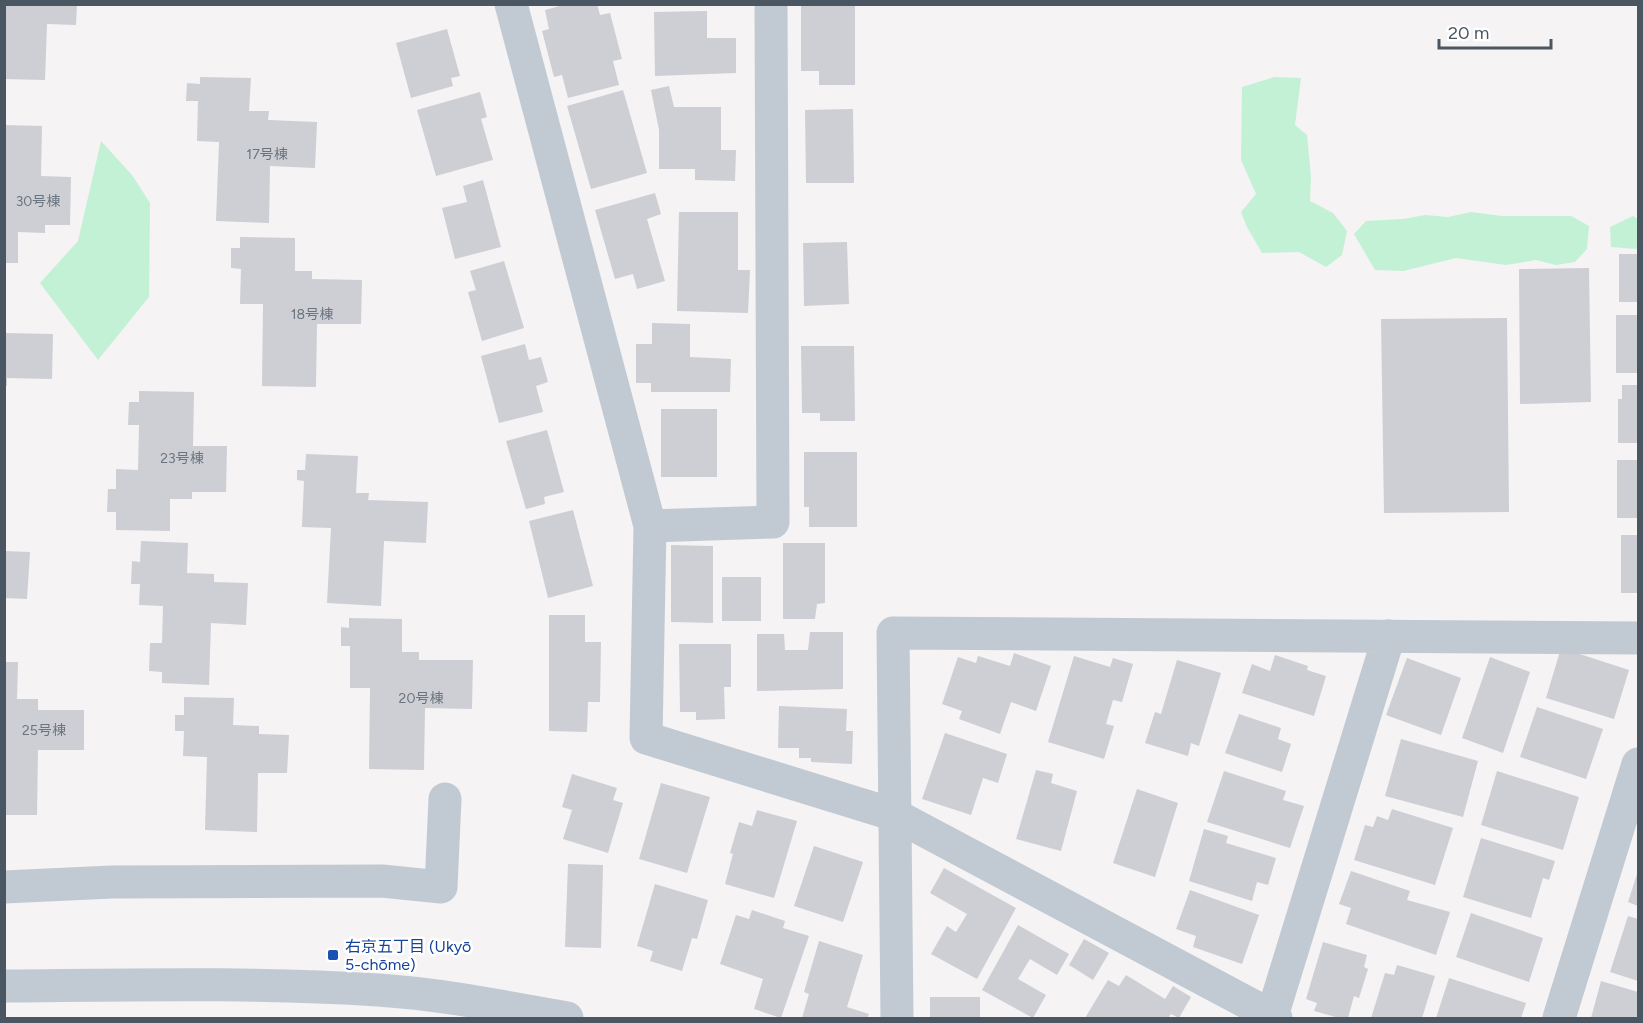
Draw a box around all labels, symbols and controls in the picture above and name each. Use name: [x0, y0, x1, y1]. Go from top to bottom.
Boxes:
scale bar: [1439, 12, 1552, 50]
text: 20 m: [1448, 22, 1489, 44]
house number: 17号棟: [246, 146, 288, 163]
house number: 30号棟: [16, 193, 60, 210]
house number: 18号棟: [291, 306, 333, 323]
house number: 23号棟: [160, 450, 204, 467]
house number: 20号棟: [399, 690, 443, 707]
house number: 25号棟: [22, 722, 66, 739]
place label: 右京五丁目 (Ukyō 5-chōme): [345, 937, 471, 974]
marker: 右京五丁目 (Ukyō 5-chōme): [326, 948, 340, 962]

